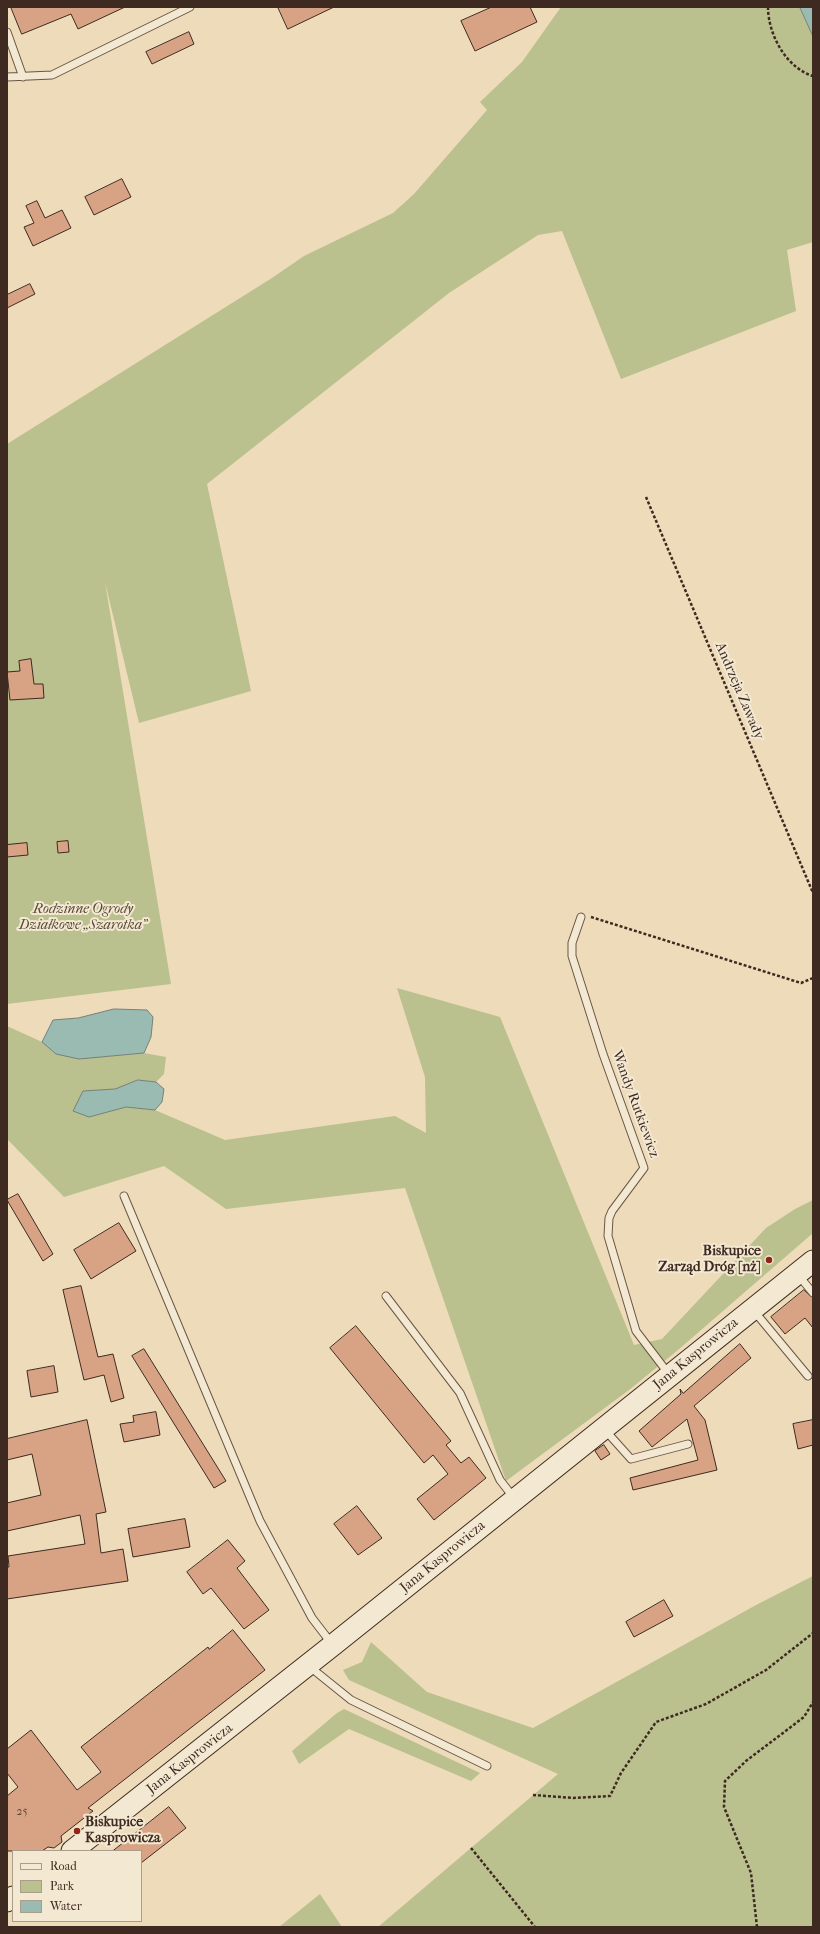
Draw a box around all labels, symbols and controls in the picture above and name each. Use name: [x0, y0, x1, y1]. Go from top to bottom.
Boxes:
street label: Andrzeja Zawady: [711, 640, 767, 742]
park label: Rodzinne Ogrody Działkowe „Szarotka”: [19, 902, 147, 934]
street label: Wandy Rutkiewicz: [608, 1048, 662, 1160]
place label: Biskupice Zarząd Dróg [nż]: [658, 1244, 761, 1276]
marker: Biskupice Zarząd Dróg [nż]: [764, 1255, 774, 1265]
street label: Jana Kasprowicza: [650, 1315, 742, 1393]
street label: Jana Kasprowicza: [397, 1518, 489, 1596]
street label: Jana Kasprowicza: [144, 1720, 236, 1798]
house number: 25: [16, 1805, 28, 1819]
place label: Biskupice Kasprowicza: [85, 1815, 160, 1848]
marker: Biskupice Kasprowicza: [72, 1826, 82, 1836]
legend: [12, 1850, 142, 1922]
text: Road: [50, 1859, 77, 1873]
text: Park: [50, 1879, 74, 1893]
text: Water: [50, 1899, 82, 1913]

